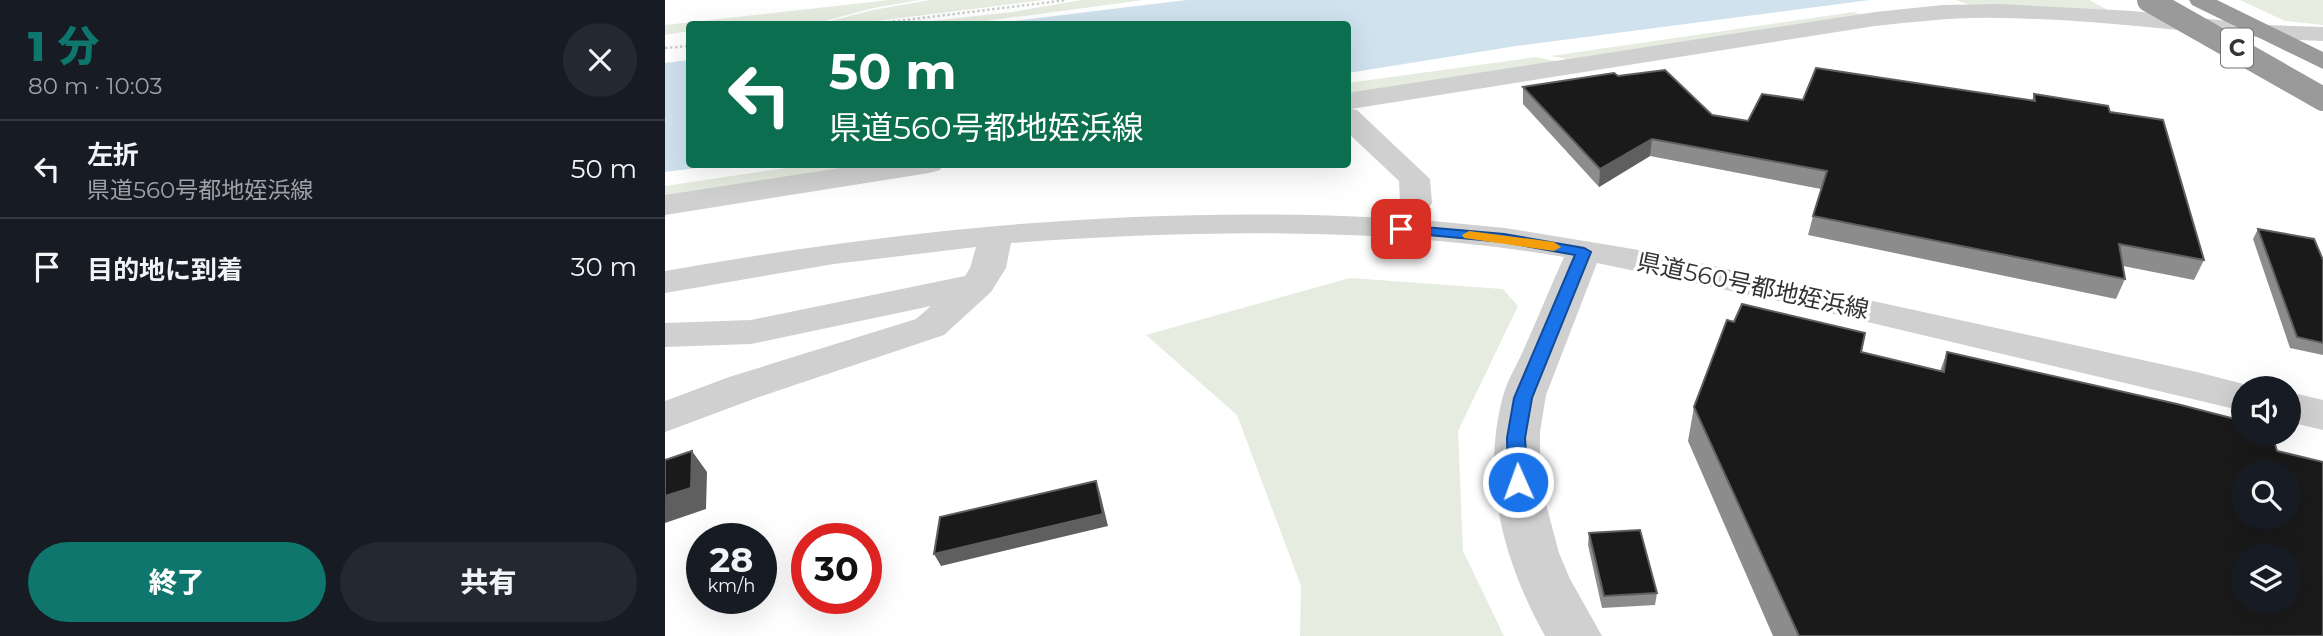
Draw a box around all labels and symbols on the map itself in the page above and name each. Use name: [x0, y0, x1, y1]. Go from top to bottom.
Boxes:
road number: C: [2221, 28, 2253, 68]
pin: [1371, 199, 1431, 259]
street label: 県道560号都地姪浜線: [1635, 247, 1872, 324]
position arrow: [1481, 445, 1555, 519]
speed limit sign: 30: [791, 523, 882, 614]

